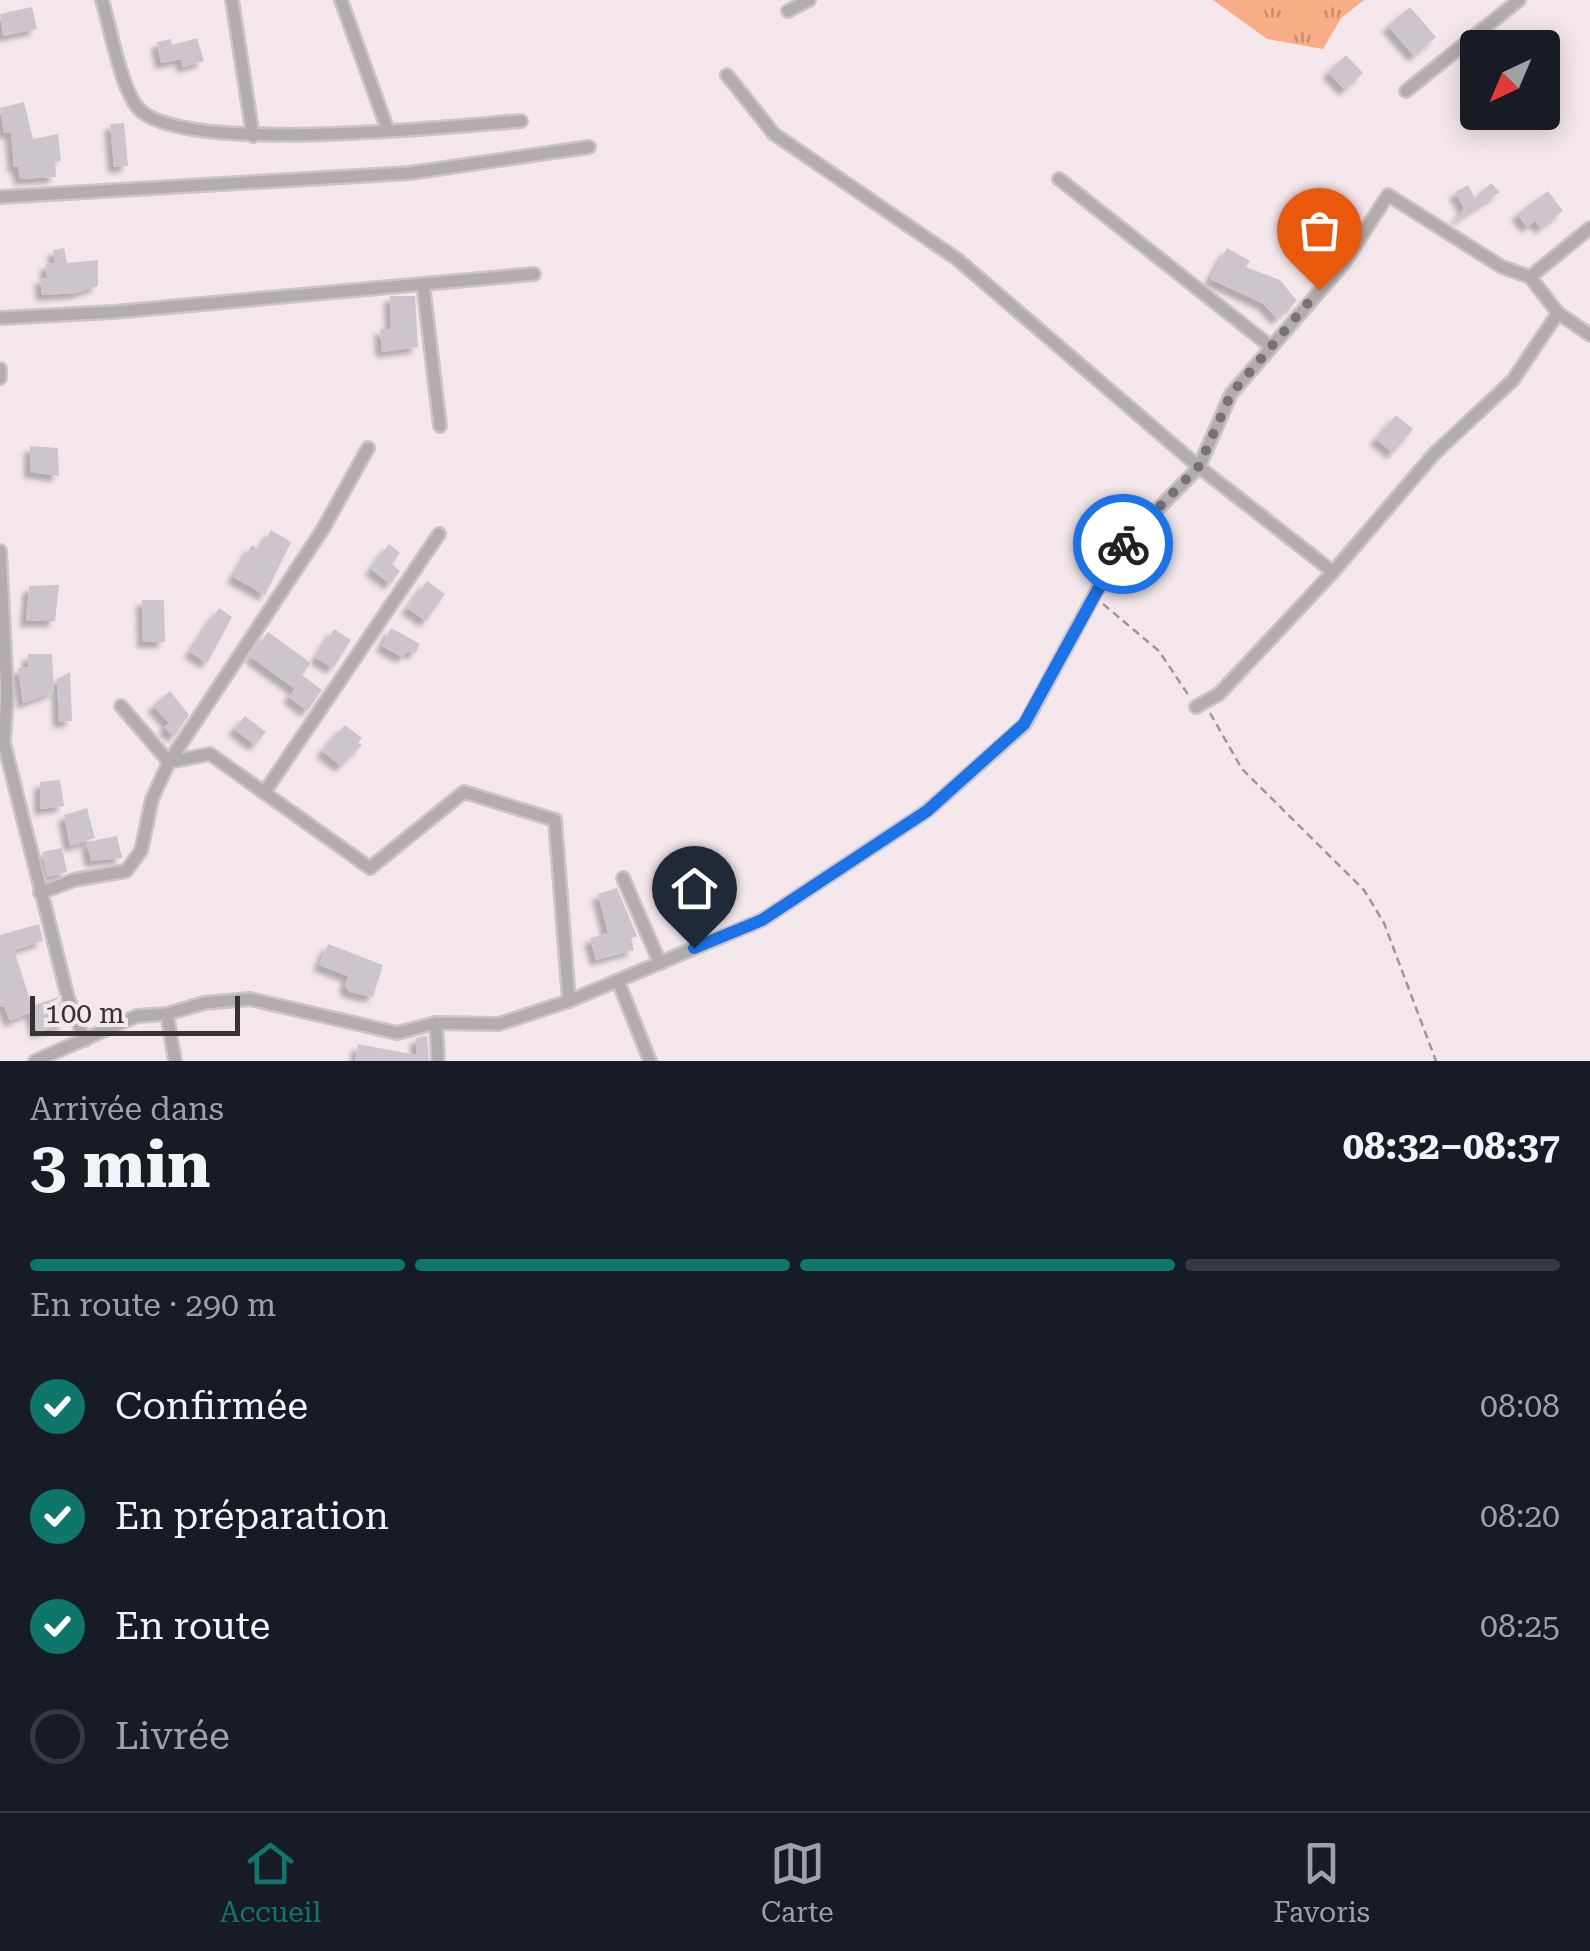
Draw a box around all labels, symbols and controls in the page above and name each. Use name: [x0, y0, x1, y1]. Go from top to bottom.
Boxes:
north arrow: [1460, 30, 1560, 130]
map controls: [1460, 30, 1560, 130]
pin: [1277, 188, 1362, 291]
icon: bag: [1292, 203, 1347, 258]
courier: [1073, 494, 1173, 594]
icon: bike: [1096, 517, 1151, 572]
pin: [652, 846, 737, 949]
icon: home: [667, 861, 722, 916]
scale bar: [30, 991, 240, 1036]
text: 100 m: [45, 997, 125, 1030]
text: Arrivée dans: [30, 1090, 224, 1128]
text: 08:32–08:37: [1343, 1124, 1560, 1168]
text: 3 min: [30, 1127, 211, 1203]
text: En route · 290 m: [30, 1286, 276, 1324]
icon: check: [30, 1379, 85, 1434]
text: Confirmée: [115, 1384, 308, 1428]
text: 08:08: [1480, 1387, 1560, 1425]
icon: check: [30, 1489, 85, 1544]
text: En préparation: [115, 1494, 389, 1538]
text: 08:20: [1480, 1497, 1560, 1535]
icon: check: [30, 1599, 85, 1654]
text: En route: [115, 1604, 270, 1648]
text: 08:25: [1480, 1607, 1560, 1645]
text: Livrée: [115, 1714, 230, 1758]
tab: Accueil: [220, 1836, 321, 1929]
tab: Carte: [761, 1836, 834, 1929]
tab: Favoris: [1273, 1836, 1370, 1929]

